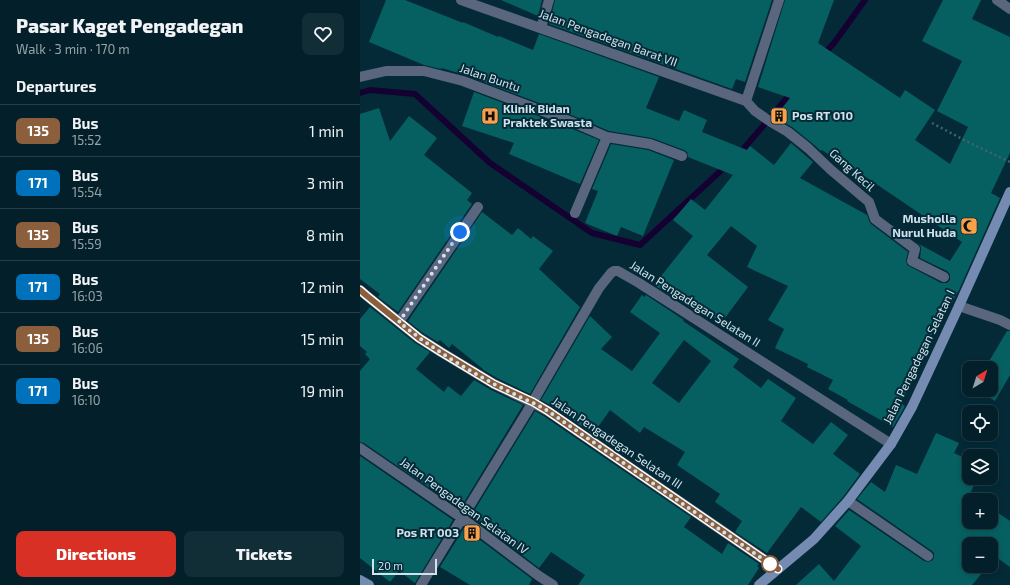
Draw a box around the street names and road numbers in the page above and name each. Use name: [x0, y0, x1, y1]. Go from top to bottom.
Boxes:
street label: Jalan Pengadegan Barat VII: [537, 5, 679, 69]
street label: Jalan Buntu: [458, 60, 522, 94]
street label: Gang Kecil: [827, 145, 879, 194]
street label: Jalan Pengadegan Selatan II: [628, 257, 763, 349]
street label: Jalan Pengadegan Selatan I: [879, 287, 957, 426]
street label: Jalan Pengadegan Selatan III: [550, 393, 685, 491]
street label: Jalan Pengadegan Selatan IV: [398, 454, 532, 557]

